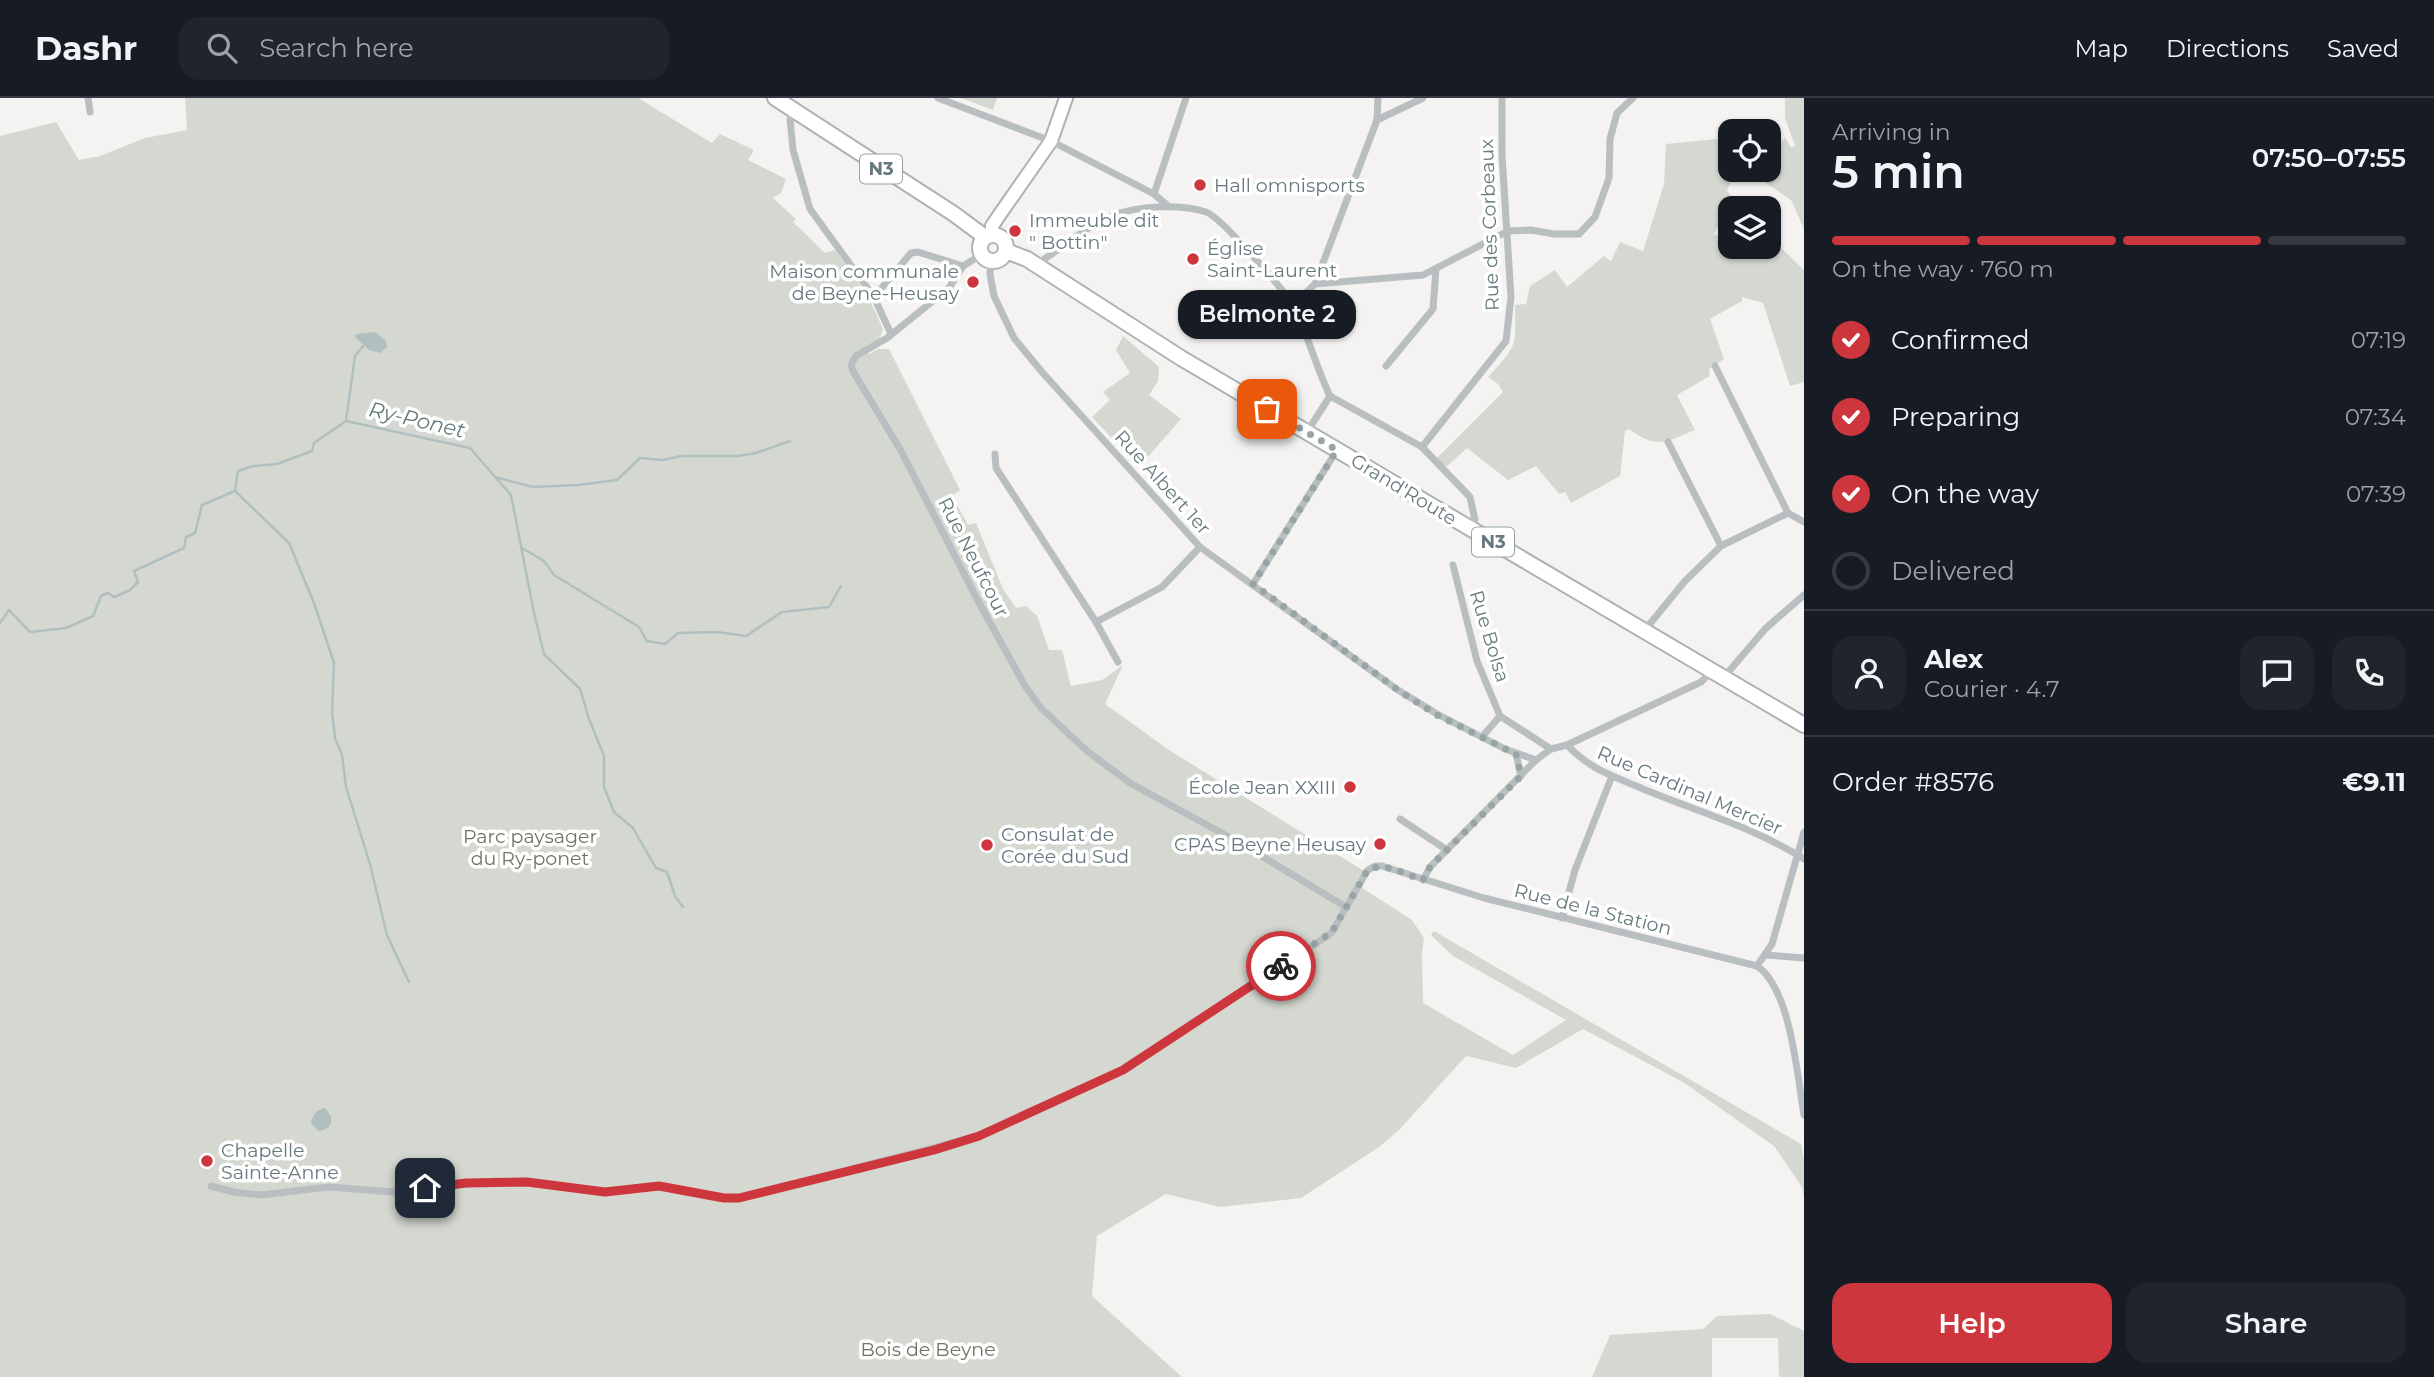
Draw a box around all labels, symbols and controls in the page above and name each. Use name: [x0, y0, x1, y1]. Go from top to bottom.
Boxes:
search box: [179, 17, 669, 80]
text: Dashr: [35, 28, 137, 68]
icon: search: [203, 29, 241, 67]
text: Search here: [259, 32, 414, 64]
text: Map: [2075, 34, 2128, 63]
text: Directions: [2166, 34, 2289, 63]
text: Saved: [2327, 34, 2399, 63]
text: Arriving in: [1832, 118, 1951, 146]
map controls: [1718, 119, 1781, 259]
button: locate: [1718, 119, 1781, 182]
street label: Rue des Corbeaux: [1475, 139, 1504, 311]
text: 07:50–07:55: [2252, 142, 2406, 174]
text: 5 min: [1832, 143, 1965, 200]
road number: N3: [860, 154, 902, 184]
place label: Hall omnisports: [1214, 174, 1365, 197]
marker: Hall omnisports: [1192, 177, 1208, 193]
button: layers: [1718, 196, 1781, 259]
place label: Immeuble dit " Bottin": [1029, 209, 1160, 254]
marker: Immeuble dit " Bottin": [1007, 223, 1023, 239]
place label: Église Saint-Laurent: [1207, 237, 1337, 282]
marker: Église Saint-Laurent: [1185, 251, 1201, 267]
text: On the way · 760 m: [1832, 255, 2054, 283]
place label: Maison communale de Beyne-Heusay: [769, 260, 960, 305]
marker: Maison communale de Beyne-Heusay: [965, 274, 981, 290]
callout: Belmonte 2: [1178, 290, 1356, 339]
text: Belmonte 2: [1199, 300, 1335, 328]
icon: check: [1832, 321, 1870, 359]
text: Confirmed: [1891, 324, 2030, 356]
text: 07:19: [2351, 326, 2406, 354]
pin: [1237, 379, 1297, 439]
icon: bag: [1248, 390, 1286, 428]
water label: Ry-Ponet: [367, 396, 468, 443]
icon: check: [1832, 398, 1870, 436]
text: Preparing: [1891, 401, 2020, 433]
text: 07:34: [2345, 403, 2406, 431]
street label: Rue Albert 1er: [1110, 425, 1216, 539]
street label: Grand'Route: [1347, 449, 1461, 530]
icon: check: [1832, 475, 1870, 513]
text: On the way: [1891, 478, 2039, 510]
text: 07:39: [2346, 480, 2406, 508]
street label: Rue Neufcour: [933, 493, 1014, 621]
road number: N3: [1472, 528, 1514, 556]
text: Delivered: [1891, 555, 2015, 587]
street label: Rue Bolsa: [1465, 587, 1514, 685]
button: person: [1832, 636, 1906, 710]
button: chat: [2240, 636, 2314, 710]
button: phone: [2332, 636, 2406, 710]
text: Alex: [1924, 643, 1983, 675]
text: Courier · 4.7: [1924, 675, 2060, 703]
street label: Rue Cardinal Mercier: [1594, 741, 1786, 840]
text: Order #8576: [1832, 766, 1994, 798]
text: €9.11: [2342, 766, 2406, 798]
place label: École Jean XXIII: [1188, 776, 1336, 799]
marker: École Jean XXIII: [1342, 779, 1358, 795]
place label: Consulat de Corée du Sud: [1001, 823, 1129, 868]
park label: Parc paysager du Ry-ponet: [463, 825, 597, 870]
place label: CPAS Beyne Heusay: [1174, 833, 1367, 856]
marker: CPAS Beyne Heusay: [1372, 836, 1388, 852]
marker: Consulat de Corée du Sud: [979, 837, 995, 853]
street label: Rue de la Station: [1512, 879, 1674, 940]
courier: [1246, 931, 1316, 1001]
icon: bike: [1262, 947, 1300, 985]
place label: Chapelle Sainte-Anne: [221, 1139, 339, 1184]
marker: Chapelle Sainte-Anne: [199, 1153, 215, 1169]
pin: [395, 1158, 455, 1218]
icon: home: [406, 1169, 444, 1207]
button: Help: [1832, 1283, 2112, 1363]
button: Share: [2126, 1283, 2406, 1363]
park label: Bois de Beyne: [860, 1338, 996, 1361]

